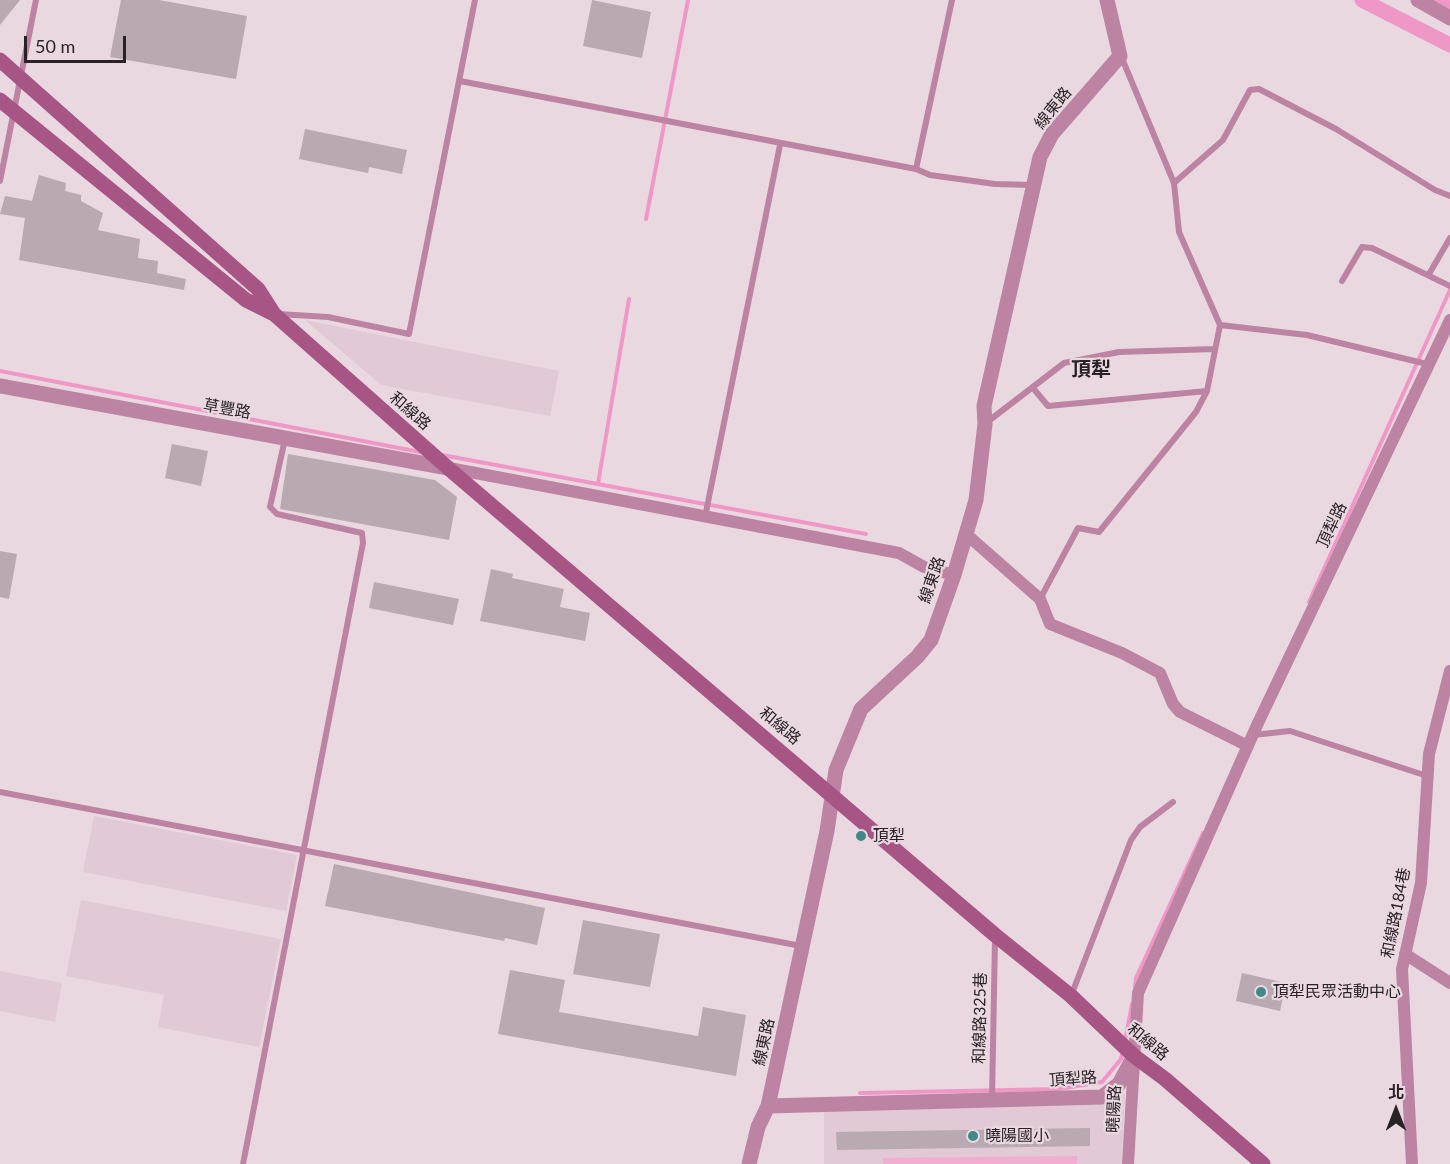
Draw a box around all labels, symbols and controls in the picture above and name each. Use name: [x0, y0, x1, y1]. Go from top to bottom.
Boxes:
scale bar: [27, 24, 129, 62]
text: 50 m: [35, 35, 75, 57]
street label: 線東路: [1030, 83, 1076, 133]
district label: 頂犁: [1071, 358, 1111, 382]
street label: 和線路: [386, 388, 434, 434]
street label: 草豐路: [202, 395, 252, 423]
street label: 頂犁路: [1313, 499, 1351, 551]
street label: 線東路: [915, 554, 949, 606]
street label: 和線路: [755, 703, 805, 749]
place label: 頂犁: [873, 826, 905, 846]
marker: 頂犁: [854, 829, 868, 843]
street label: 和線路184巷: [1378, 866, 1414, 960]
street label: 和線路325巷: [970, 972, 990, 1064]
place label: 頂犁民眾活動中心: [1273, 982, 1401, 1002]
marker: 頂犁民眾活動中心: [1254, 985, 1268, 999]
street label: 線東路: [750, 1017, 778, 1067]
street label: 和線路: [1123, 1019, 1173, 1065]
street label: 頂犁路: [1048, 1068, 1098, 1090]
north arrow: [1366, 1080, 1426, 1140]
text: 北: [1388, 1082, 1404, 1101]
street label: 曉陽路: [1103, 1085, 1125, 1133]
place label: 曉陽國小: [985, 1126, 1049, 1146]
marker: 曉陽國小: [966, 1129, 980, 1143]

